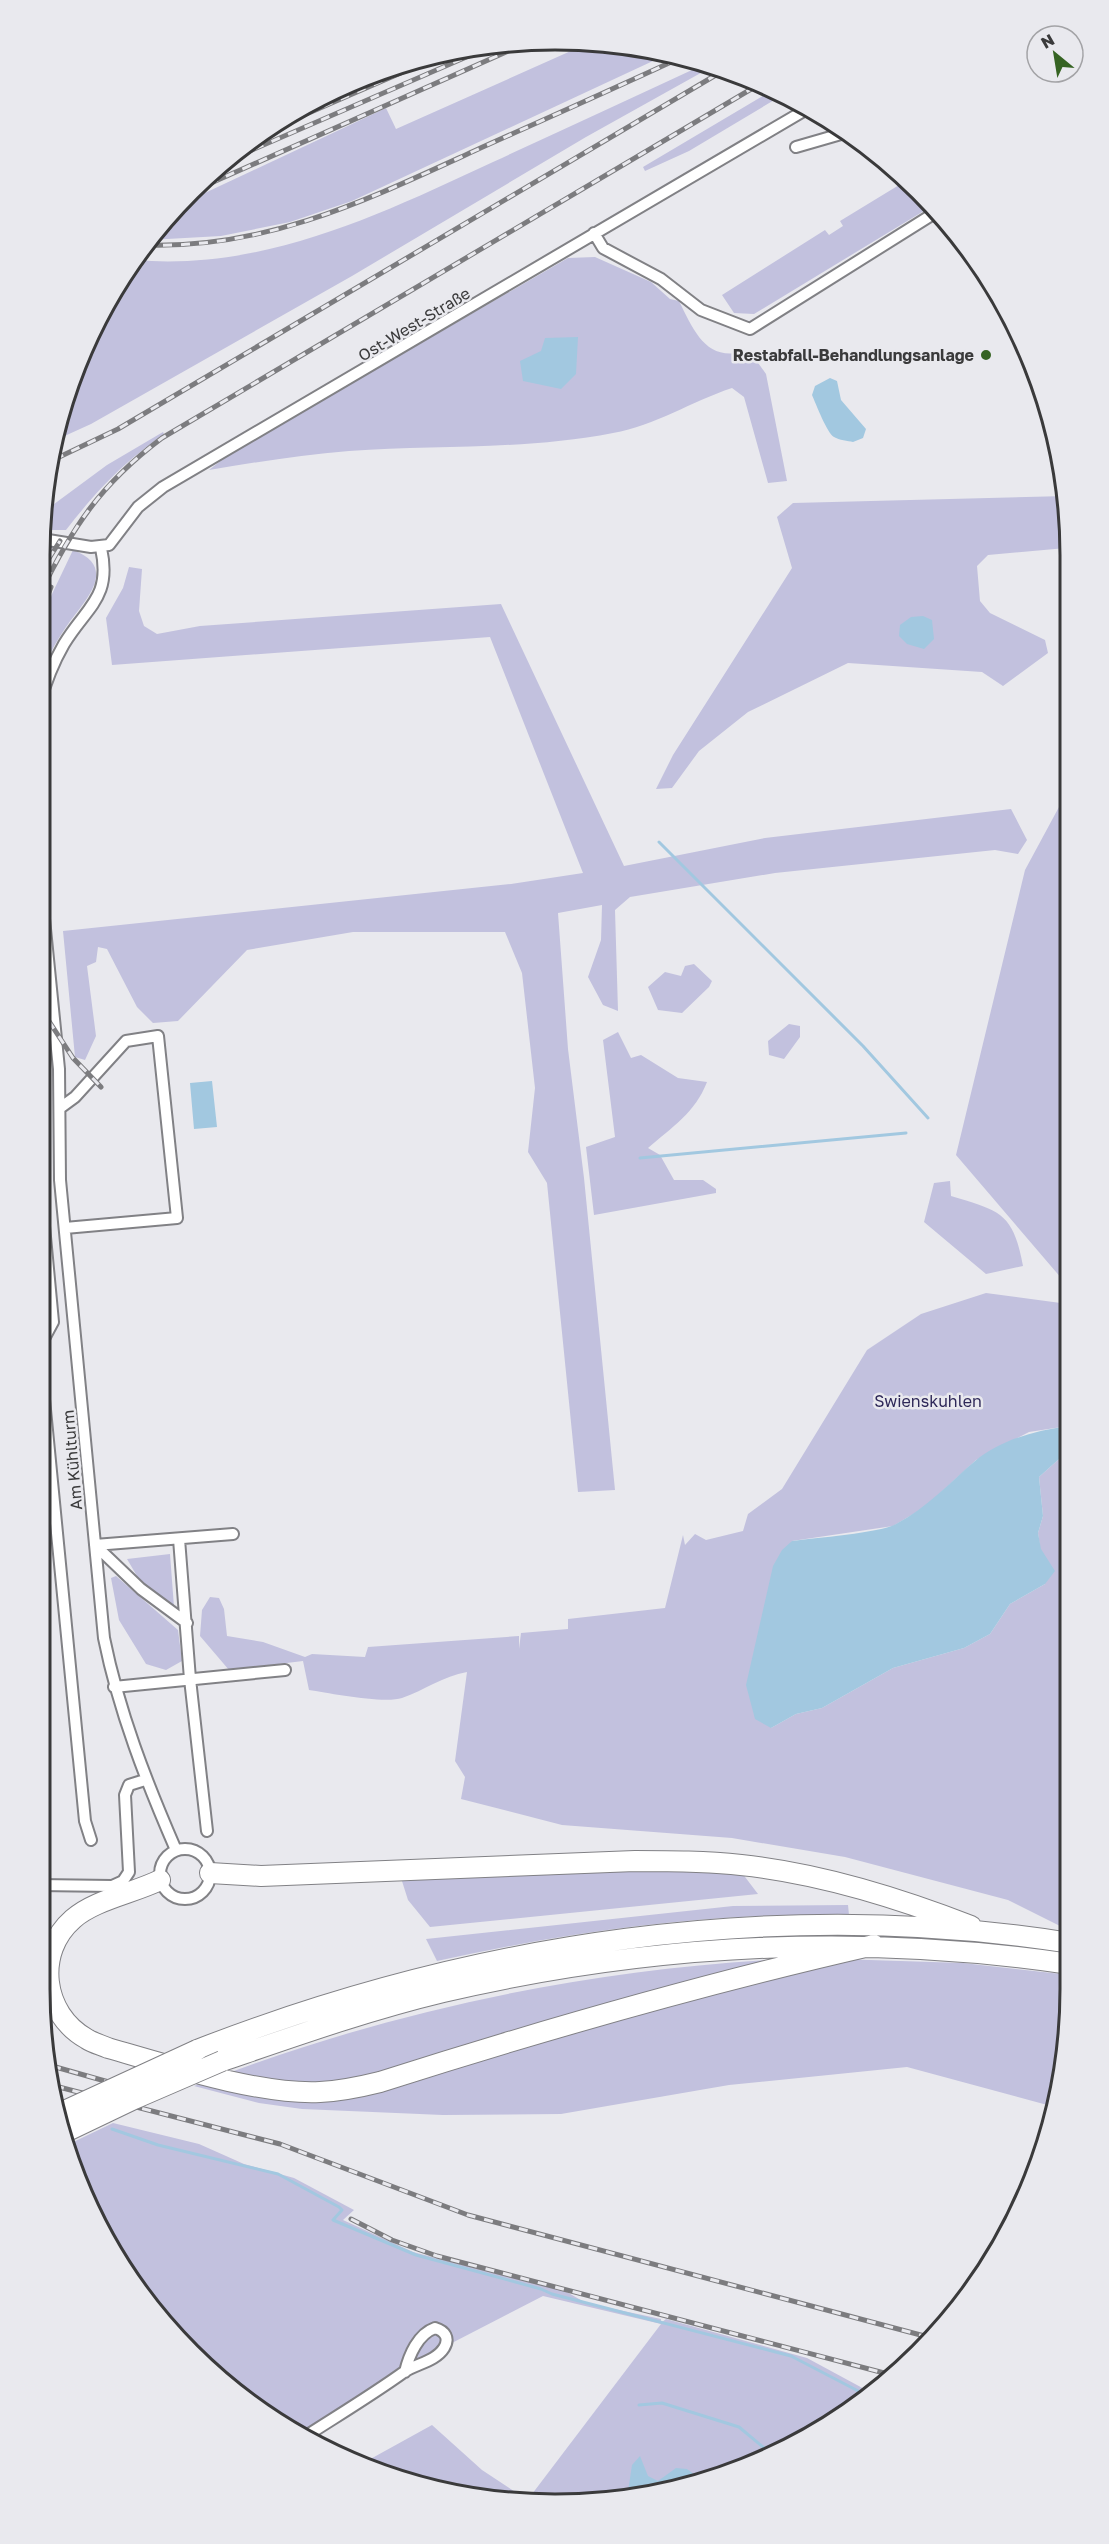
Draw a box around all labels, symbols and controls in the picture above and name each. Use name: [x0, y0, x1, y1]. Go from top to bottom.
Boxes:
north arrow: [1025, 24, 1085, 84]
text: N: [1037, 29, 1058, 53]
street label: Ost-West-Straße: [354, 283, 474, 365]
place label: Restabfall-Behandlungsanlage: [733, 345, 974, 365]
marker: Restabfall-Behandlungsanlage: [979, 348, 993, 362]
park label: Swienskuhlen: [874, 1391, 982, 1411]
street label: Am Kühlturm: [58, 1409, 86, 1511]

